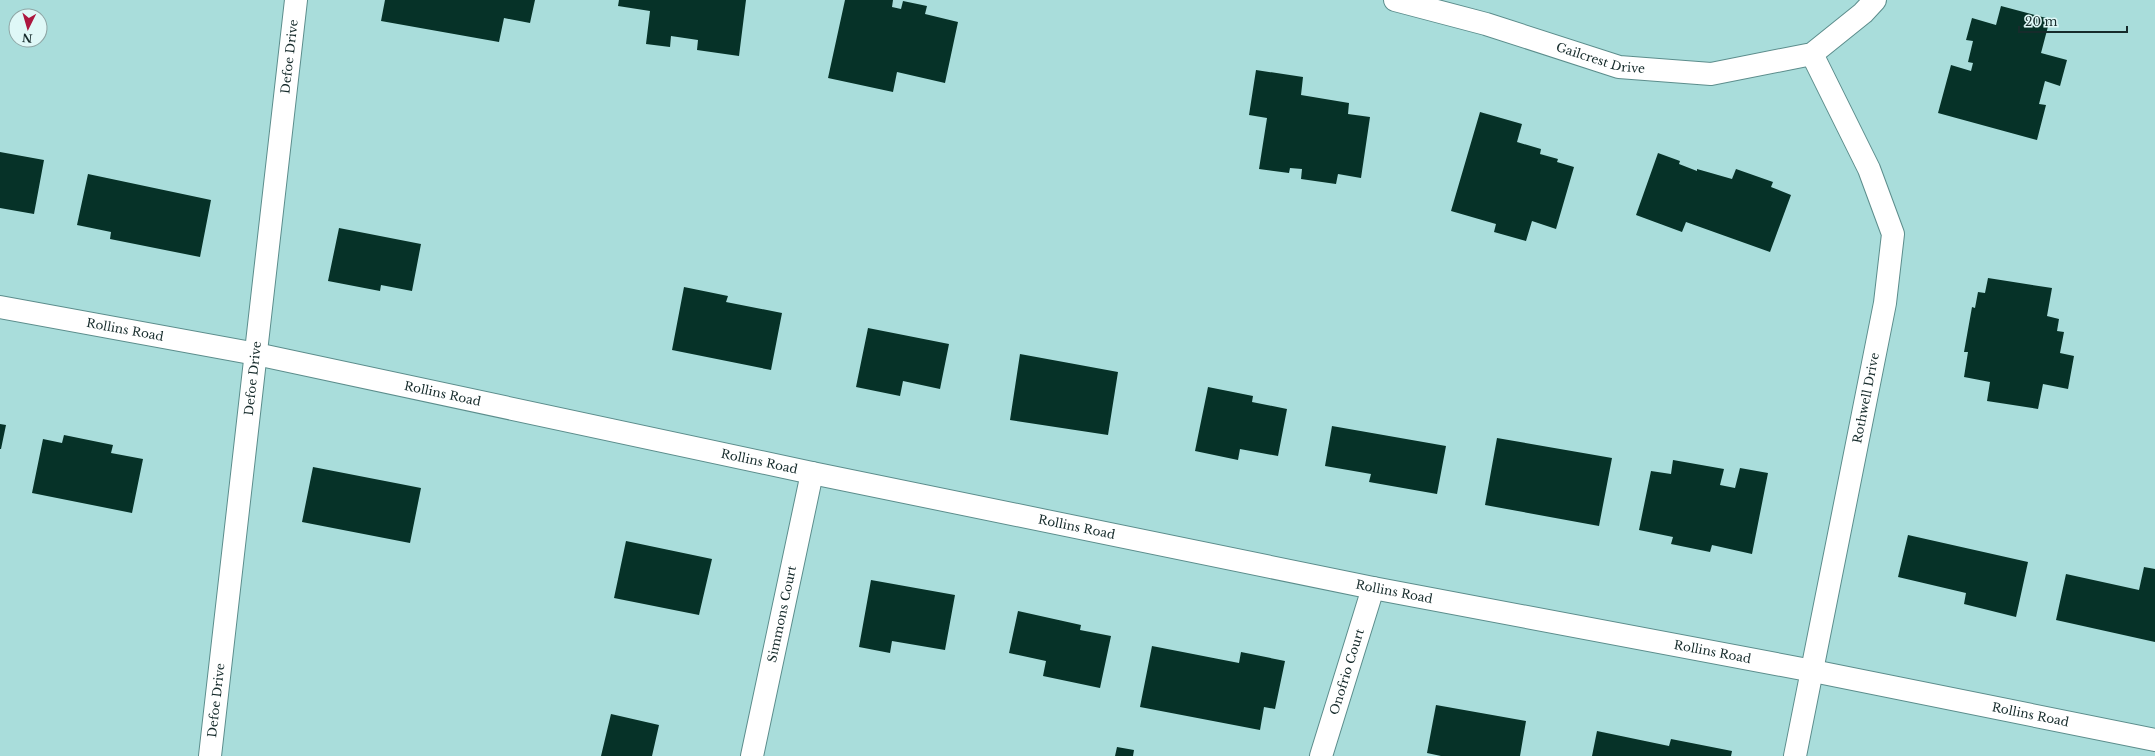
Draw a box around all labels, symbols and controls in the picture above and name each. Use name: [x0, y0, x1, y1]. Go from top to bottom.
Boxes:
north arrow: [8, 8, 48, 48]
scale bar: [2019, 8, 2127, 34]
text: 20 m: [2025, 14, 2057, 29]
street label: Defoe Drive: [277, 18, 301, 94]
text: N: [21, 30, 33, 45]
street label: Gailcrest Drive: [1554, 39, 1646, 76]
street label: Rollins Road: [85, 315, 165, 344]
street label: Defoe Drive: [241, 340, 264, 416]
street label: Rothwell Drive: [1849, 351, 1882, 445]
street label: Rollins Road: [403, 378, 482, 409]
street label: Rollins Road: [720, 446, 799, 477]
street label: Rollins Road: [1037, 512, 1117, 542]
street label: Simmons Court: [764, 564, 799, 664]
street label: Rollins Road: [1354, 577, 1434, 606]
street label: Onofrio Court: [1326, 626, 1367, 717]
street label: Rollins Road: [1673, 637, 1752, 666]
street label: Defoe Drive: [204, 662, 228, 738]
street label: Rollins Road: [1991, 699, 2070, 729]

